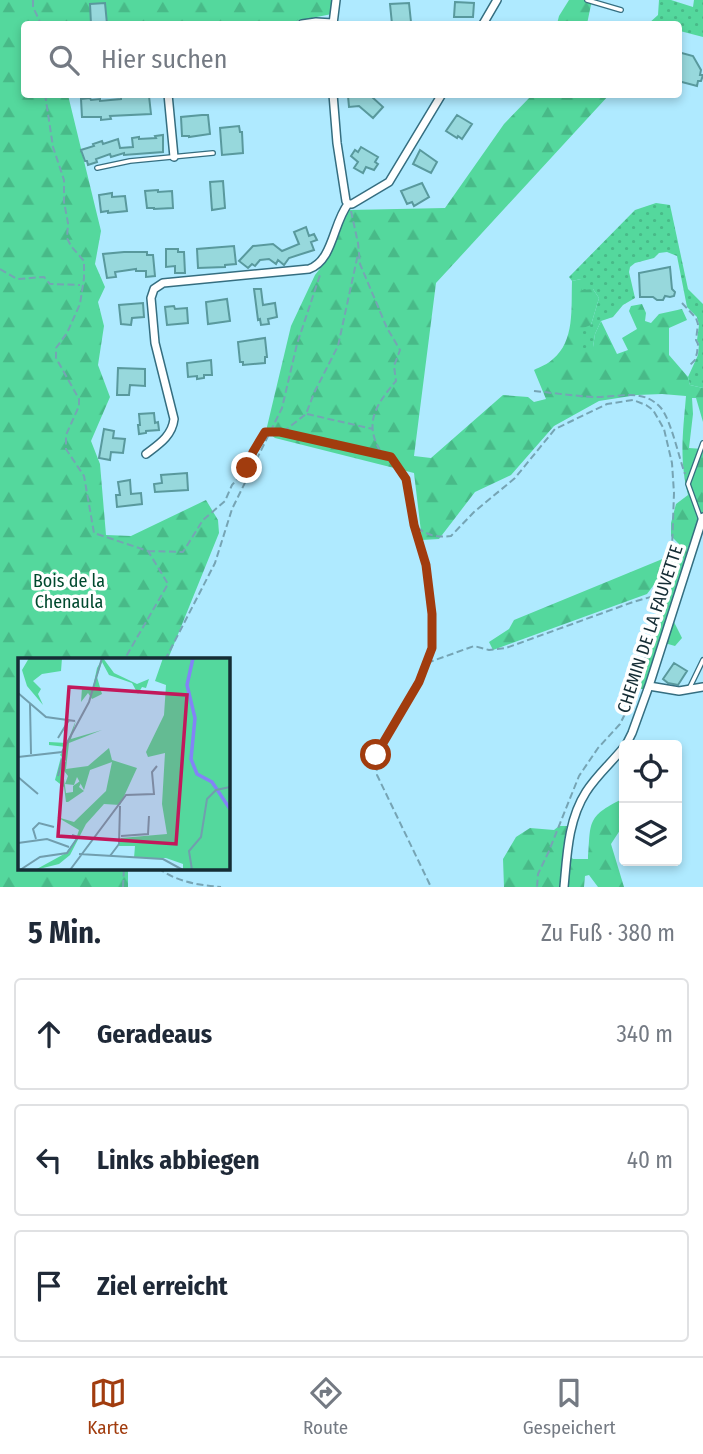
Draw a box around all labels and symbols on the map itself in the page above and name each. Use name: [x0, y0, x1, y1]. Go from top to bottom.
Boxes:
route end: [231, 452, 262, 483]
street label: CHEMIN DE LA FAUVETTE: [612, 542, 688, 716]
park label: Bois de la Chenaula: [33, 570, 105, 613]
inset map: [18, 658, 229, 870]
route start: [360, 739, 391, 770]

